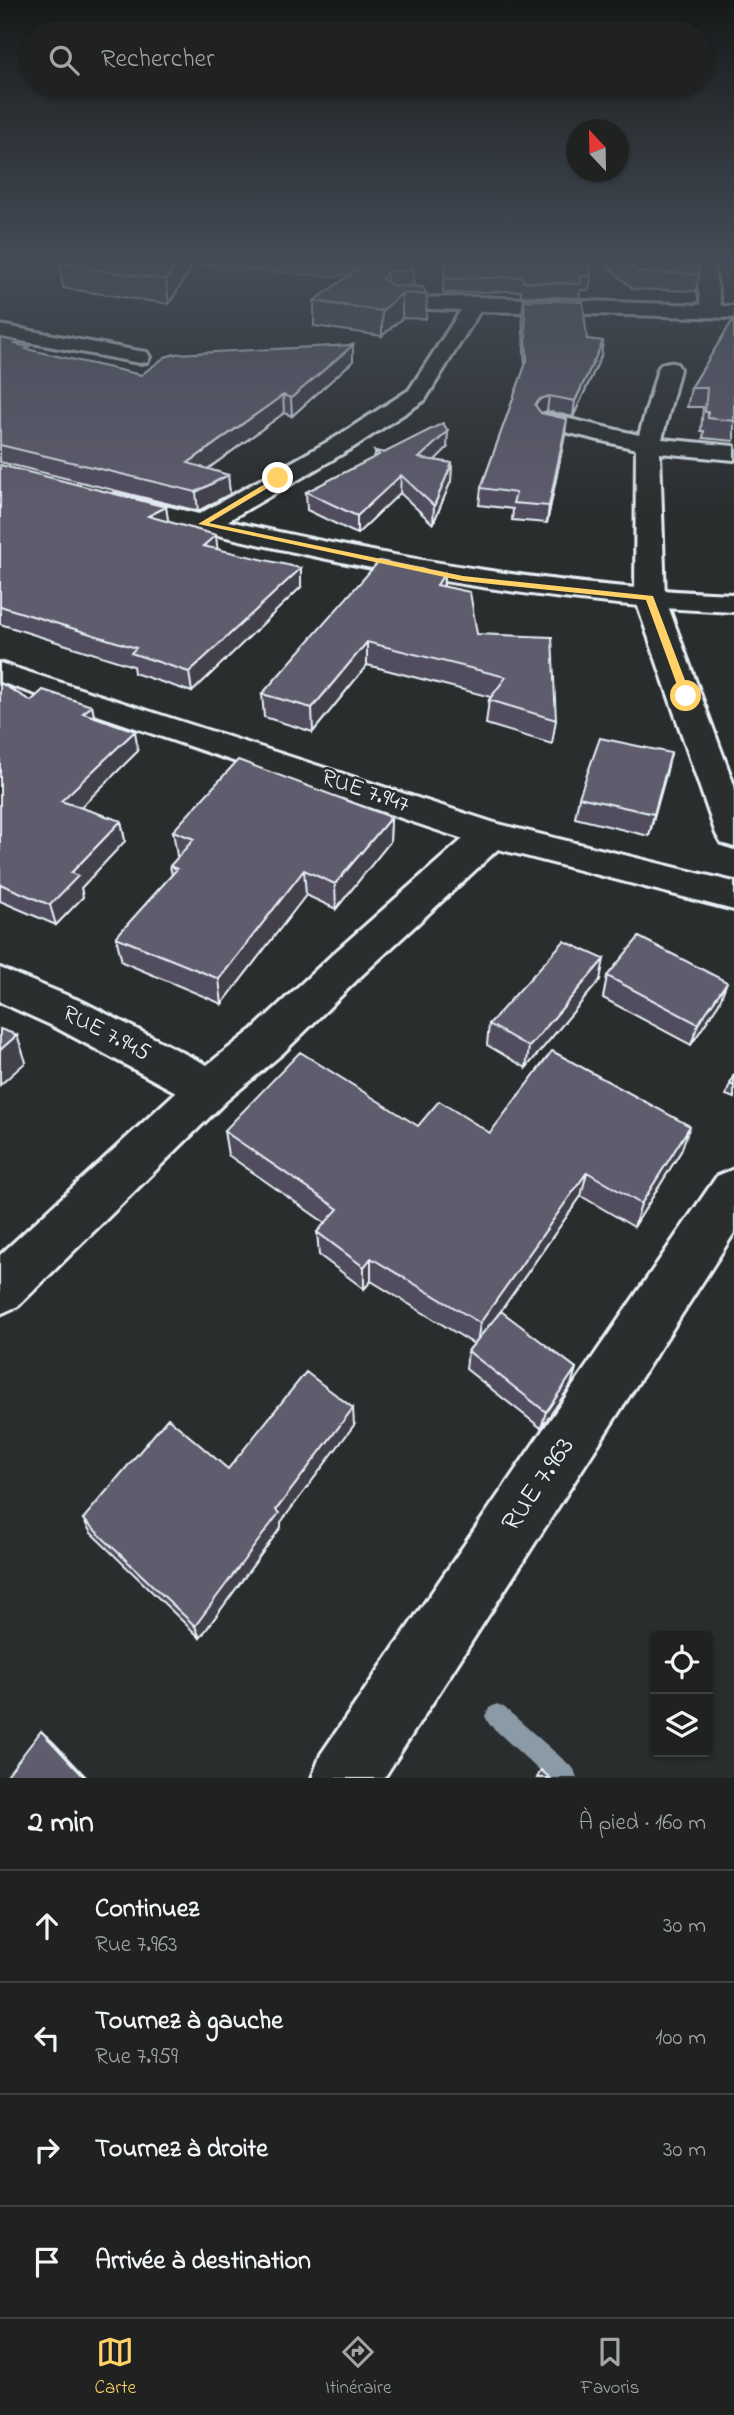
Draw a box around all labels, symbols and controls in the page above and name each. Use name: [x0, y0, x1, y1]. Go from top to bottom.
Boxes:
search box: [21, 21, 713, 98]
icon: search: [45, 41, 83, 79]
text: Rechercher: [101, 41, 214, 79]
north arrow: [566, 119, 629, 182]
route end: [262, 462, 293, 493]
route start: [670, 680, 701, 711]
street label: RUE 7.947: [316, 761, 414, 823]
street label: RUE 7.945: [56, 997, 156, 1071]
street label: RUE 7.963: [492, 1429, 586, 1541]
map controls: [650, 1631, 713, 1757]
button: locate: [650, 1631, 713, 1694]
button: layers: [650, 1694, 713, 1757]
text: 2 min: [28, 1802, 94, 1846]
text: À pied · 160 m: [579, 1807, 706, 1840]
text: Continuez: [95, 1891, 199, 1929]
icon: ahead: [28, 1907, 66, 1945]
text: 30 m: [663, 1910, 706, 1943]
text: Rue 7.963: [95, 1929, 178, 1962]
text: Tournez à gauche: [95, 2003, 283, 2041]
icon: left: [28, 2019, 66, 2057]
text: 100 m: [655, 2022, 706, 2055]
text: Rue 7.959: [95, 2041, 178, 2074]
icon: right: [28, 2131, 66, 2169]
text: Tournez à droite: [95, 2131, 268, 2169]
text: 30 m: [663, 2134, 706, 2167]
icon: arrive: [28, 2243, 66, 2281]
text: Arrivée à destination: [95, 2243, 311, 2281]
tab: Carte: [95, 2333, 136, 2402]
tab: Itinéraire: [325, 2333, 391, 2402]
tab: Favoris: [581, 2333, 639, 2402]

